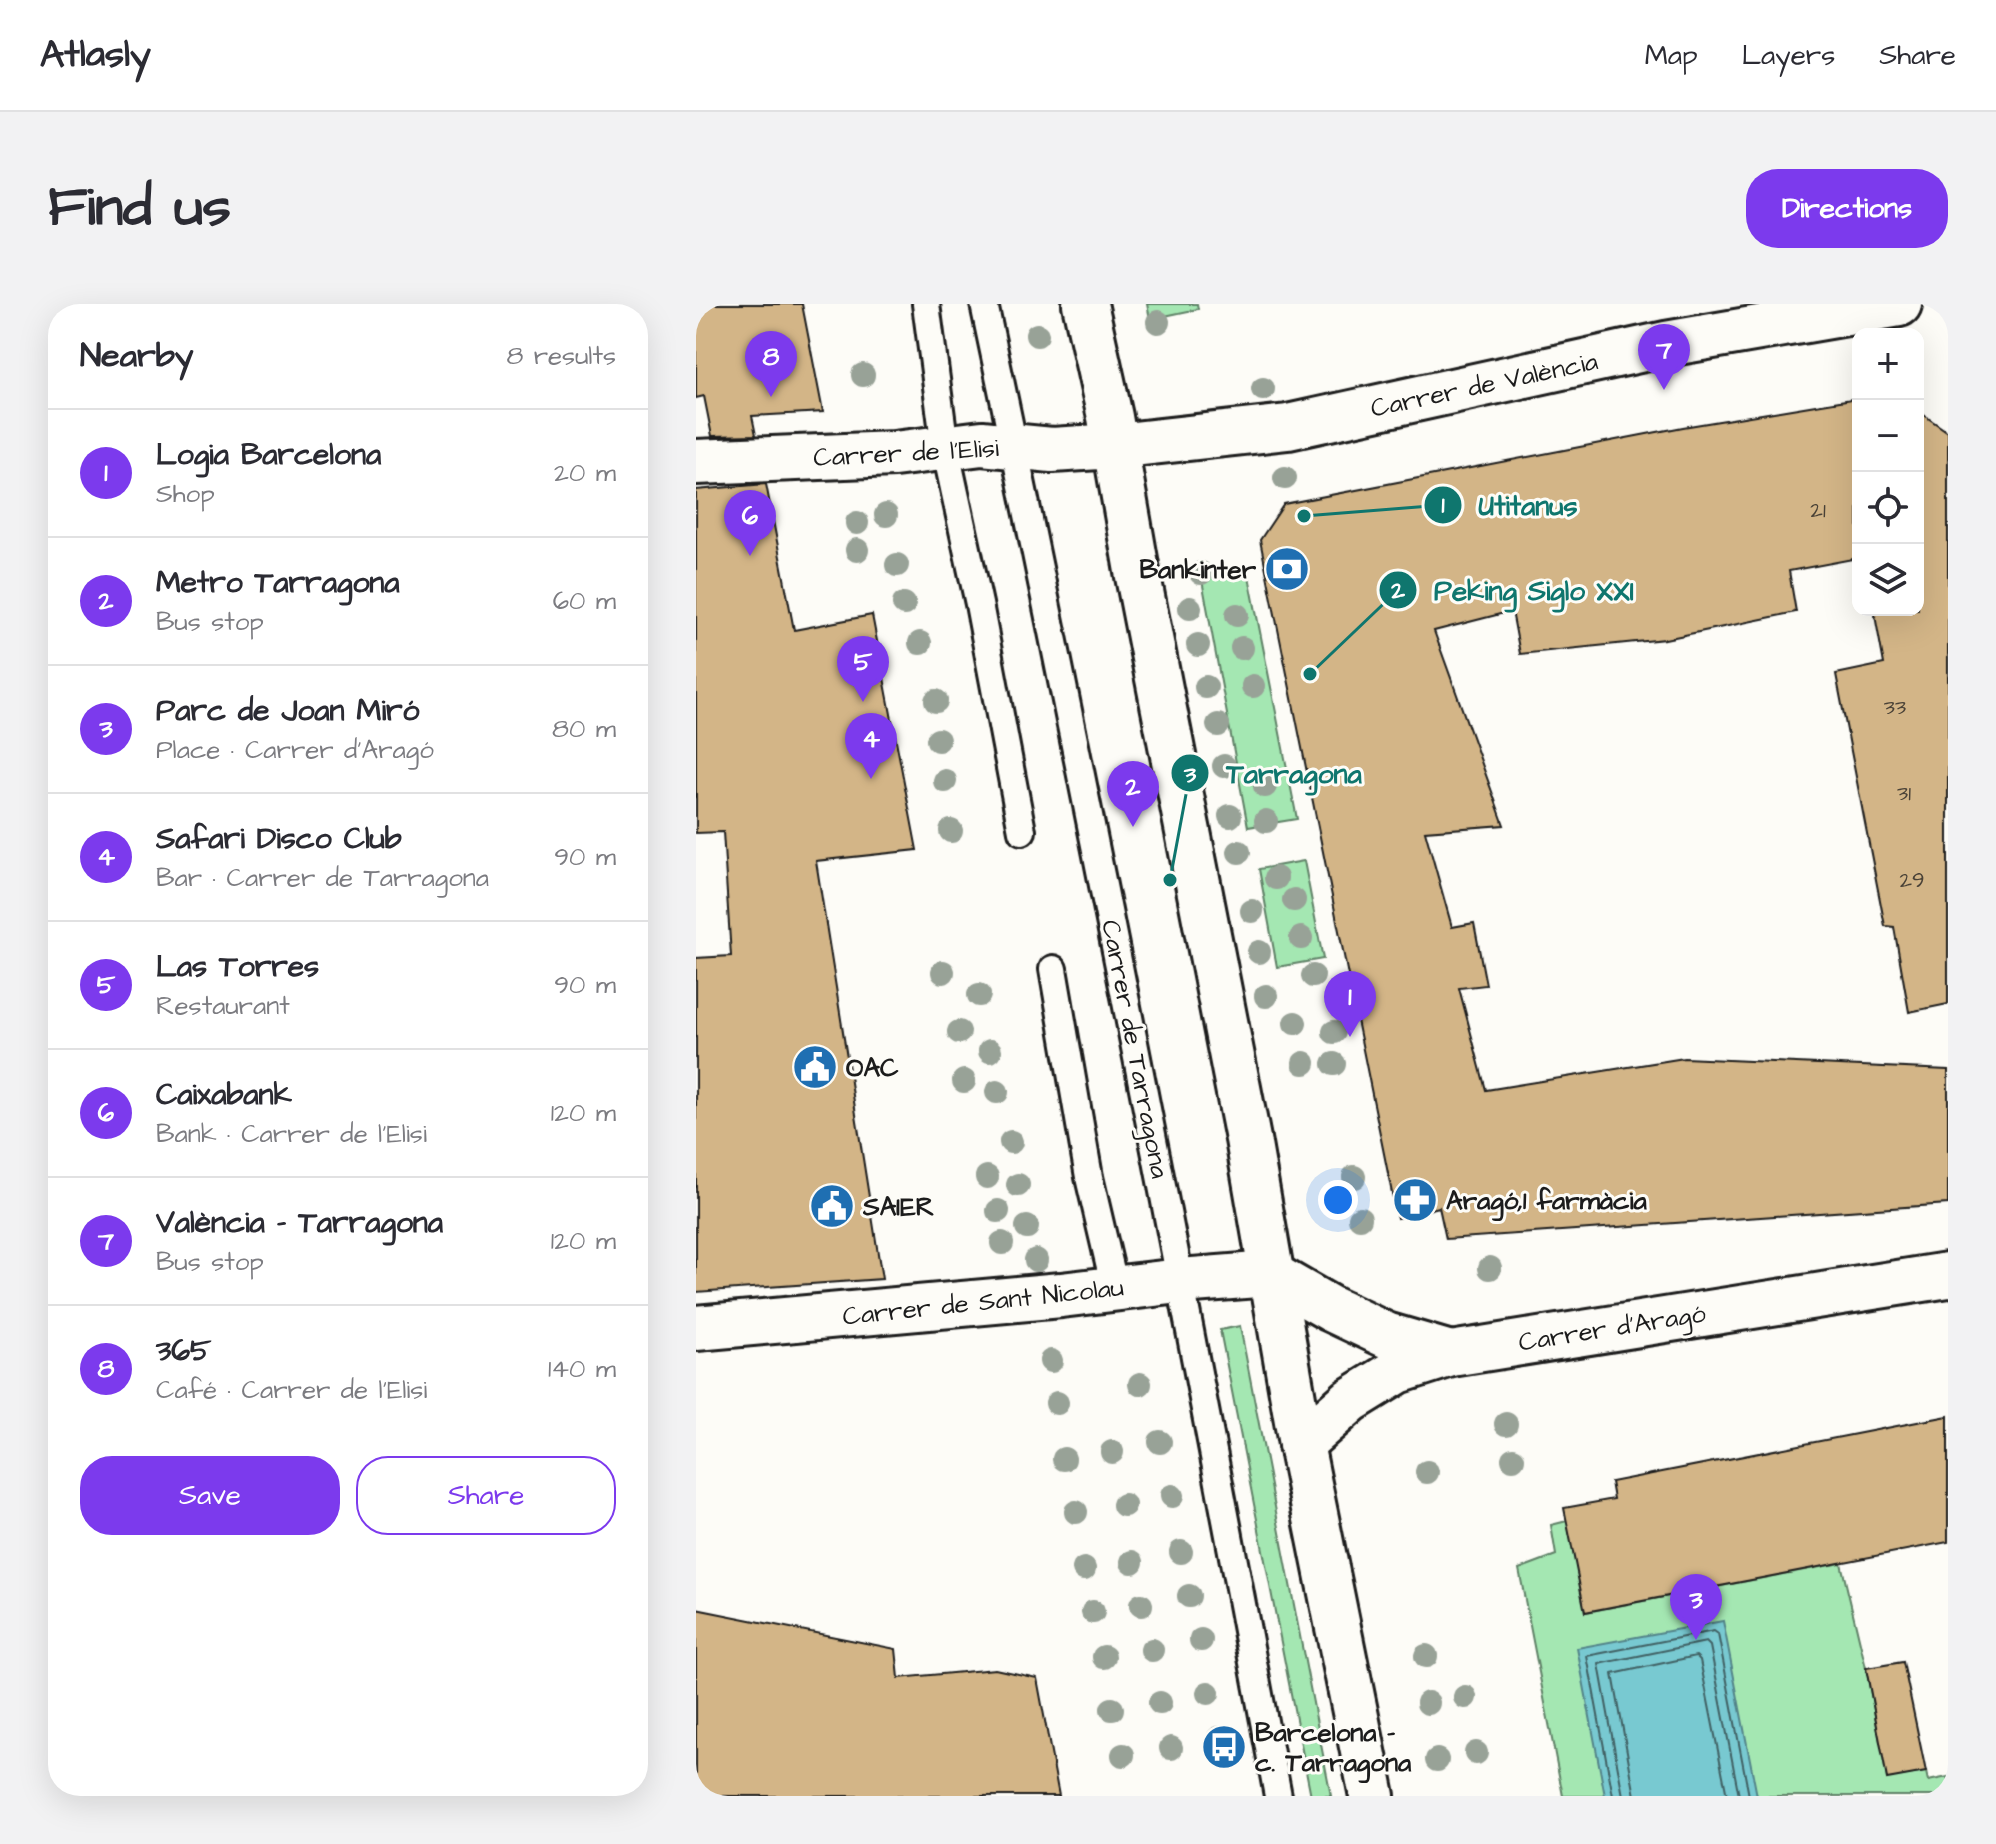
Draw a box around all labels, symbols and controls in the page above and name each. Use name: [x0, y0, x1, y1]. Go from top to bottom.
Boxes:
text: Atlasly: [40, 29, 151, 81]
text: Map: [1645, 36, 1698, 75]
text: Layers: [1742, 36, 1835, 75]
text: Share: [1879, 36, 1956, 75]
text: Find us: [48, 169, 231, 247]
button: Directions: [1746, 169, 1948, 248]
pin: 7: [1638, 324, 1690, 390]
map controls: [1852, 328, 1924, 616]
button: +: [1852, 328, 1924, 400]
pin: 8: [745, 331, 797, 397]
text: Nearby: [80, 332, 194, 380]
text: 8 results: [506, 338, 616, 374]
street label: Carrer de València: [1367, 343, 1601, 427]
button: −: [1852, 400, 1924, 472]
street label: Carrer de l'Elisi: [812, 430, 1000, 476]
text: Logia Barcelona: [156, 434, 381, 476]
text: 1: [104, 455, 108, 491]
text: 20 m: [554, 455, 616, 491]
button: locate: [1852, 472, 1924, 544]
text: Shop: [156, 476, 215, 512]
callout: Utitanus: [1423, 479, 1594, 531]
text: Utitanus: [1478, 487, 1578, 526]
text: 1: [1441, 489, 1445, 523]
pin: 6: [724, 490, 776, 556]
house number: 21: [1810, 495, 1826, 526]
button: layers: [1852, 544, 1924, 616]
bank icon: Bankinter: [1263, 545, 1311, 593]
place label: Bankinter: [1139, 552, 1257, 588]
text: Metro Tarragona: [156, 562, 400, 604]
callout: Peking Siglo XXI: [1378, 564, 1650, 616]
text: Peking Siglo XXI: [1434, 572, 1634, 613]
text: 2: [1390, 574, 1405, 608]
text: 2: [99, 583, 113, 619]
text: 60 m: [553, 583, 616, 619]
text: Bus stop: [156, 604, 264, 640]
pin: 5: [837, 636, 889, 702]
text: Parc de Joan Miró: [156, 690, 419, 732]
house number: 33: [1884, 692, 1906, 723]
text: 3: [99, 711, 113, 747]
text: 80 m: [552, 711, 616, 747]
pin: 4: [845, 713, 897, 779]
text: Place · Carrer d'Aragó: [156, 732, 434, 768]
callout: Tarragona: [1170, 747, 1377, 799]
text: Tarragona: [1225, 755, 1362, 796]
text: 3: [1183, 758, 1197, 792]
pin: 2: [1107, 761, 1159, 827]
house number: 31: [1897, 778, 1911, 809]
text: Safari Disco Club: [156, 818, 402, 860]
text: 4: [97, 839, 115, 875]
text: 90 m: [554, 839, 616, 875]
text: Bar · Carrer de Tarragona: [156, 860, 489, 896]
house number: 29: [1899, 865, 1925, 896]
street label: Carrer de Tarragona: [1090, 917, 1178, 1182]
text: Las Torres: [156, 946, 319, 988]
text: 5: [97, 967, 115, 1003]
text: 90 m: [554, 967, 616, 1003]
pin: 1: [1324, 971, 1376, 1037]
text: Restaurant: [156, 988, 290, 1024]
public building icon: OAC: [791, 1043, 839, 1091]
place label: OAC: [846, 1050, 899, 1086]
text: Caixabank: [156, 1074, 292, 1116]
text: 6: [98, 1095, 114, 1131]
text: 120 m: [551, 1095, 616, 1131]
text: Bank · Carrer de l'Elisi: [156, 1116, 427, 1152]
pharmacy icon: Aragó,1 farmàcia: [1391, 1176, 1439, 1224]
your location: [1318, 1180, 1358, 1220]
public building icon: SAIER: [808, 1182, 856, 1230]
place label: Aragó,1 farmàcia: [1446, 1183, 1647, 1222]
place label: SAIER: [862, 1189, 934, 1225]
text: València - Tarragona: [156, 1202, 443, 1244]
text: 7: [98, 1223, 114, 1259]
text: 120 m: [551, 1223, 616, 1259]
text: Bus stop: [156, 1244, 264, 1280]
street label: Carrer de Sant Nicolau: [841, 1269, 1126, 1335]
street label: Carrer d'Aragó: [1516, 1295, 1709, 1363]
text: 365: [156, 1330, 211, 1372]
text: 8: [98, 1351, 114, 1387]
text: 140 m: [548, 1351, 616, 1387]
text: Café · Carrer de l'Elisi: [156, 1372, 427, 1408]
button: Save: [80, 1456, 340, 1535]
button: Share: [356, 1456, 616, 1535]
pin: 3: [1670, 1574, 1722, 1640]
place label: Barcelona - c. Tarragona: [1255, 1715, 1412, 1784]
bus stop icon: Barcelona - c. Tarragona: [1200, 1723, 1248, 1771]

